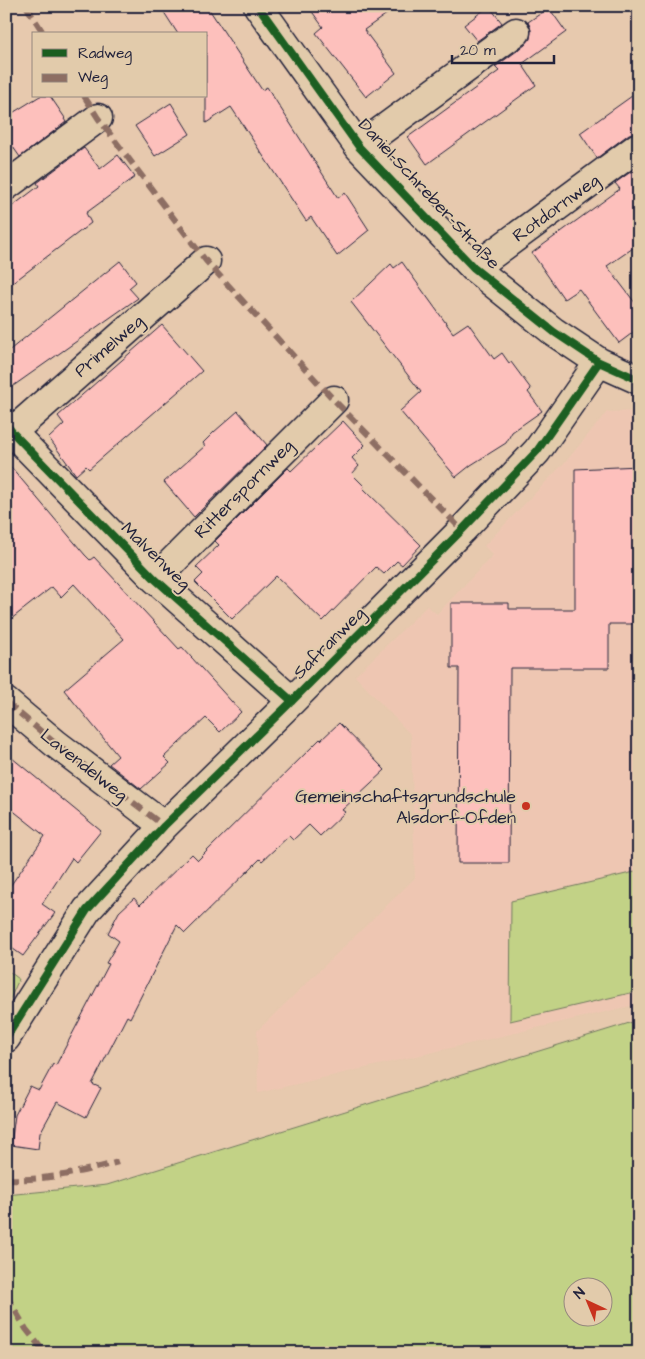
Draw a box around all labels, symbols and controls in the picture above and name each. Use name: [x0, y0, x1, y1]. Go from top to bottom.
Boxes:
legend: [32, 32, 208, 98]
scale bar: [452, 32, 555, 64]
text: 20 m: [460, 40, 496, 61]
text: Radweg: [78, 43, 132, 65]
text: Weg: [78, 67, 108, 89]
street label: Daniel-Schreber-Straße: [352, 113, 506, 275]
street label: Rotdornweg: [507, 168, 605, 249]
street label: Primelweg: [69, 309, 150, 384]
street label: Ritterspornweg: [189, 434, 300, 545]
street label: Malvenweg: [115, 516, 197, 596]
street label: Safranweg: [287, 601, 371, 685]
street label: Lavendelweg: [34, 723, 133, 808]
place label: Gemeinschaftsgrundschule Alsdorf-Ofden: [295, 784, 516, 830]
marker: Gemeinschaftsgrundschule Alsdorf-Ofden: [520, 800, 532, 812]
north arrow: [562, 1276, 612, 1326]
text: N: [570, 1283, 590, 1304]

